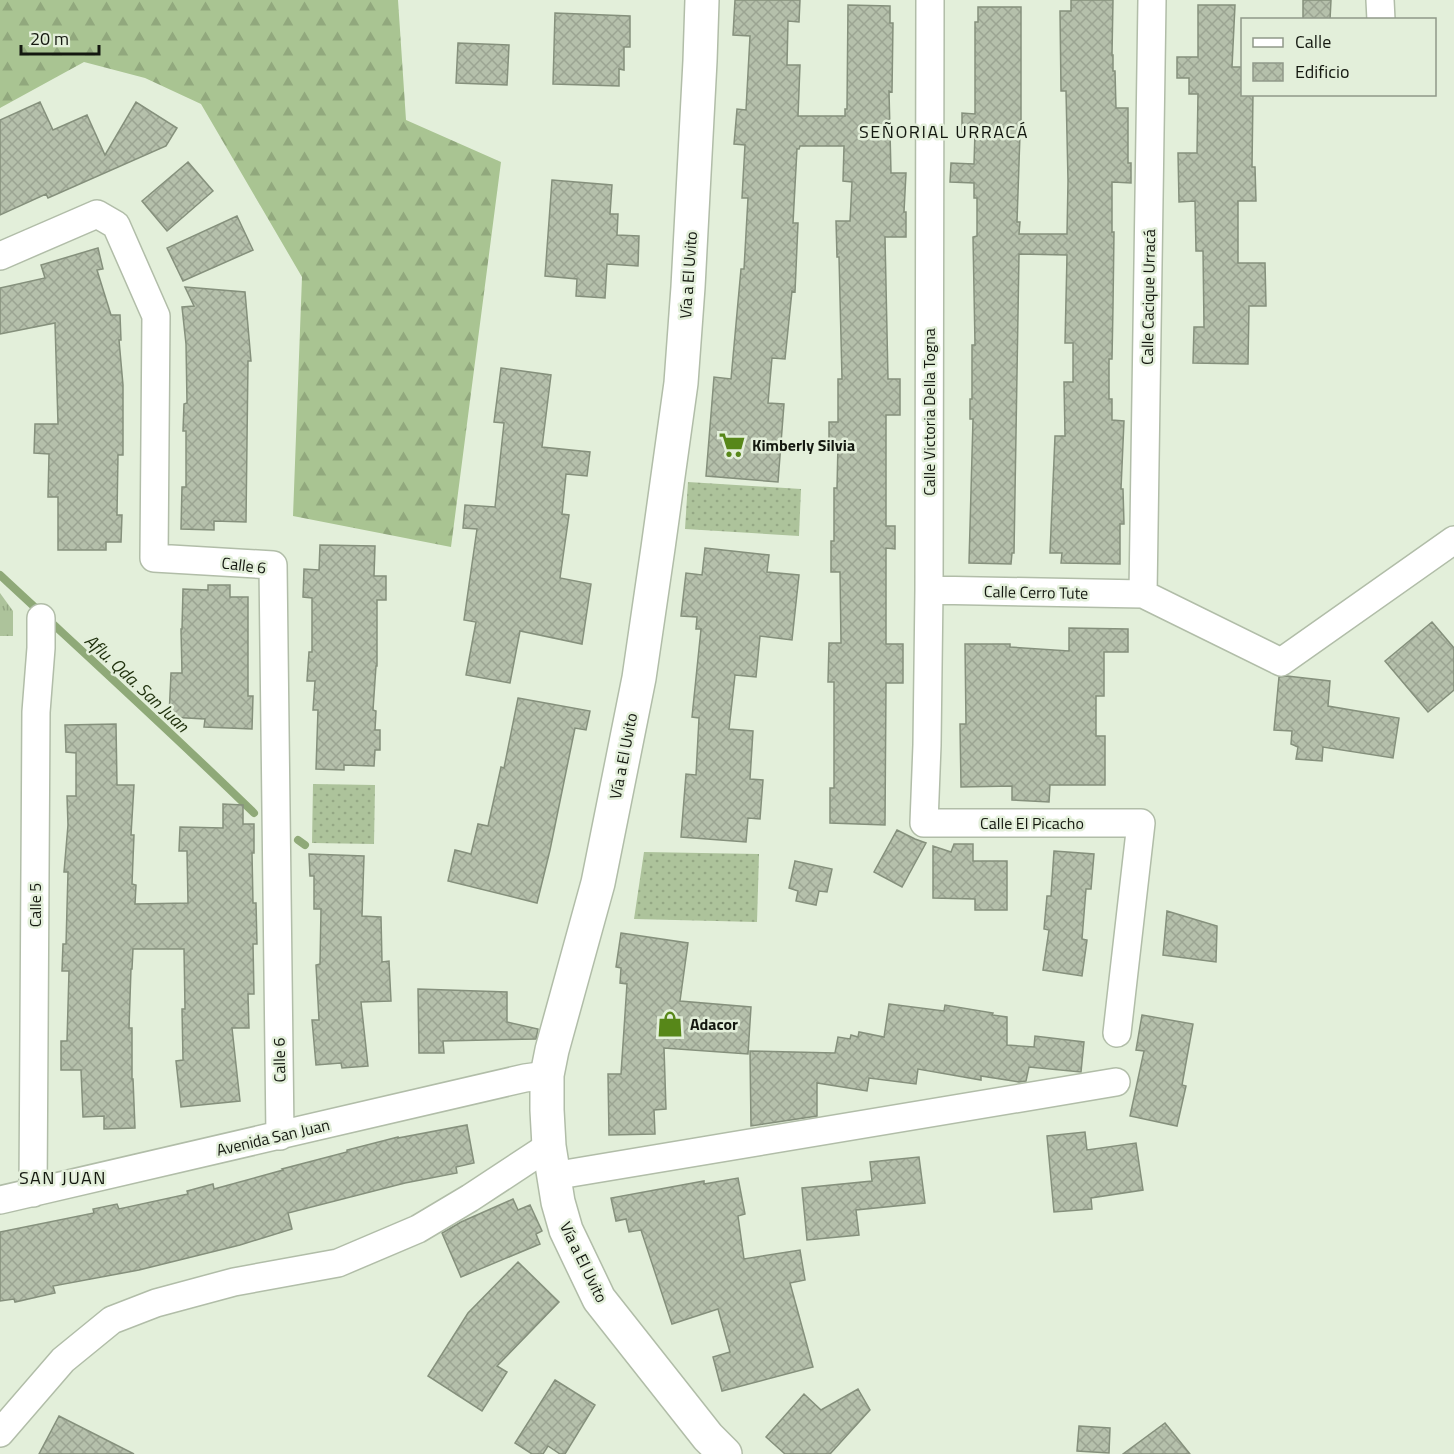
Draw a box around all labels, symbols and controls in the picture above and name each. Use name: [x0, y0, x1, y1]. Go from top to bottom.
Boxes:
scale bar: [21, 18, 99, 56]
legend: [1241, 18, 1436, 96]
text: 20 m: [30, 25, 69, 52]
text: Calle: [1295, 28, 1331, 55]
text: Edificio: [1295, 58, 1349, 85]
district label: SEÑORIAL URRACÁ: [859, 118, 1029, 145]
street label: Calle Cacique Urracá: [1135, 229, 1161, 365]
street label: Vía a El Uvito: [673, 231, 703, 319]
street label: Calle Victoria Della Togna: [917, 328, 941, 496]
supermarket icon: Kimberly Silvia: [717, 430, 747, 460]
place label: Kimberly Silvia: [752, 433, 855, 457]
street label: Calle 6: [220, 550, 268, 580]
street label: Calle Cerro Tute: [984, 579, 1088, 605]
water label: Aflu. Qda. San Juan: [79, 627, 196, 739]
street label: Vía a El Uvito: [603, 711, 643, 801]
street label: Calle El Picacho: [980, 811, 1084, 835]
street label: Calle 5: [23, 883, 47, 927]
shop icon: Adacor: [655, 1009, 685, 1039]
place label: Adacor: [690, 1012, 738, 1036]
street label: Calle 6: [267, 1037, 291, 1083]
street label: Avenida San Juan: [214, 1112, 332, 1162]
district label: SAN JUAN: [19, 1164, 107, 1191]
street label: Vía a El Uvito: [554, 1217, 614, 1307]

